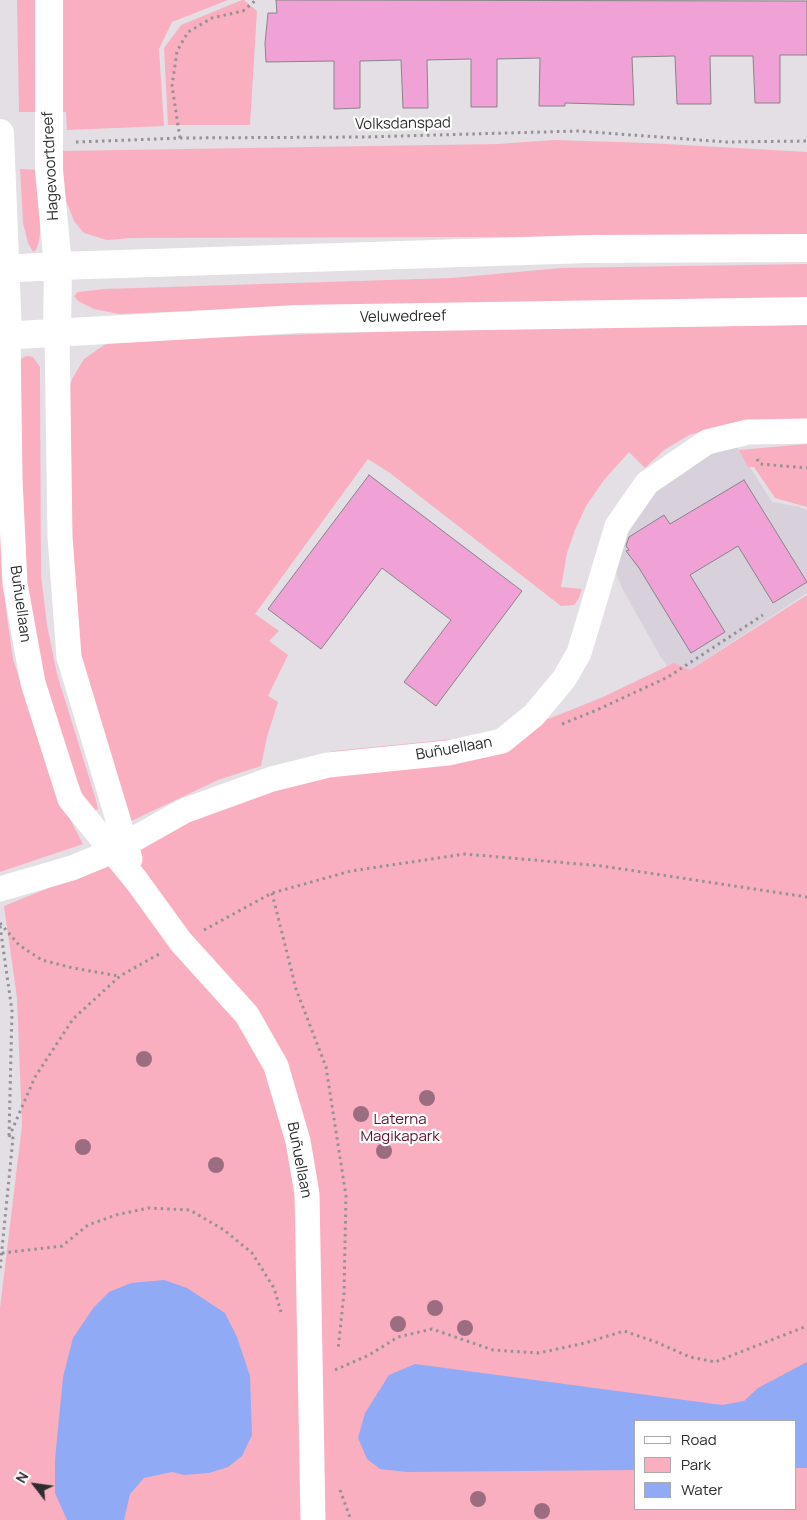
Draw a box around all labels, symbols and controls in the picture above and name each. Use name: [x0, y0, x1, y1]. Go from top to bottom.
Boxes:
street label: Hagevoortdreef: [39, 111, 63, 221]
street label: Volksdanspad: [355, 114, 451, 134]
street label: Veluwedreef: [360, 307, 446, 327]
street label: Buñuellaan: [6, 564, 34, 644]
street label: Buñuellaan: [414, 733, 494, 765]
park label: Laterna Magikapark: [360, 1111, 440, 1146]
street label: Buñuellaan: [283, 1120, 315, 1200]
legend: [634, 1420, 797, 1510]
text: Road: [681, 1429, 717, 1450]
text: Park: [681, 1454, 711, 1475]
north arrow: [10, 1460, 60, 1510]
text: N: [11, 1468, 32, 1486]
text: Water: [681, 1479, 723, 1500]

